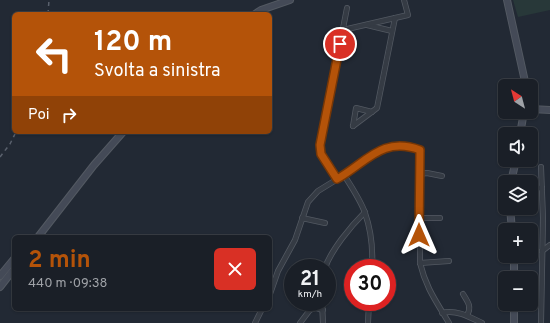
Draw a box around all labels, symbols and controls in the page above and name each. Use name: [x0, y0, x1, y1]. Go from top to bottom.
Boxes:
text: 120 m: [94, 25, 172, 61]
pin: [323, 27, 357, 61]
icon: left: [28, 28, 80, 80]
icon: arrive: [329, 33, 351, 55]
text: Svolta a sinistra: [94, 60, 221, 83]
north arrow: [498, 79, 538, 119]
map controls: [498, 79, 538, 311]
icon: right: [58, 104, 80, 126]
text: Poi: [28, 106, 50, 125]
button: sound: [498, 127, 538, 167]
button: layers: [498, 175, 538, 215]
position arrow: [398, 214, 440, 256]
button: +: [498, 223, 538, 263]
text: 2 min: [28, 246, 91, 276]
button: close: [214, 248, 256, 290]
speed limit sign: 30: [344, 259, 396, 311]
text: 21: [300, 267, 320, 293]
button: −: [498, 271, 538, 311]
text: 440 m · 09:38: [28, 276, 107, 292]
text: km/h: [298, 288, 322, 301]

